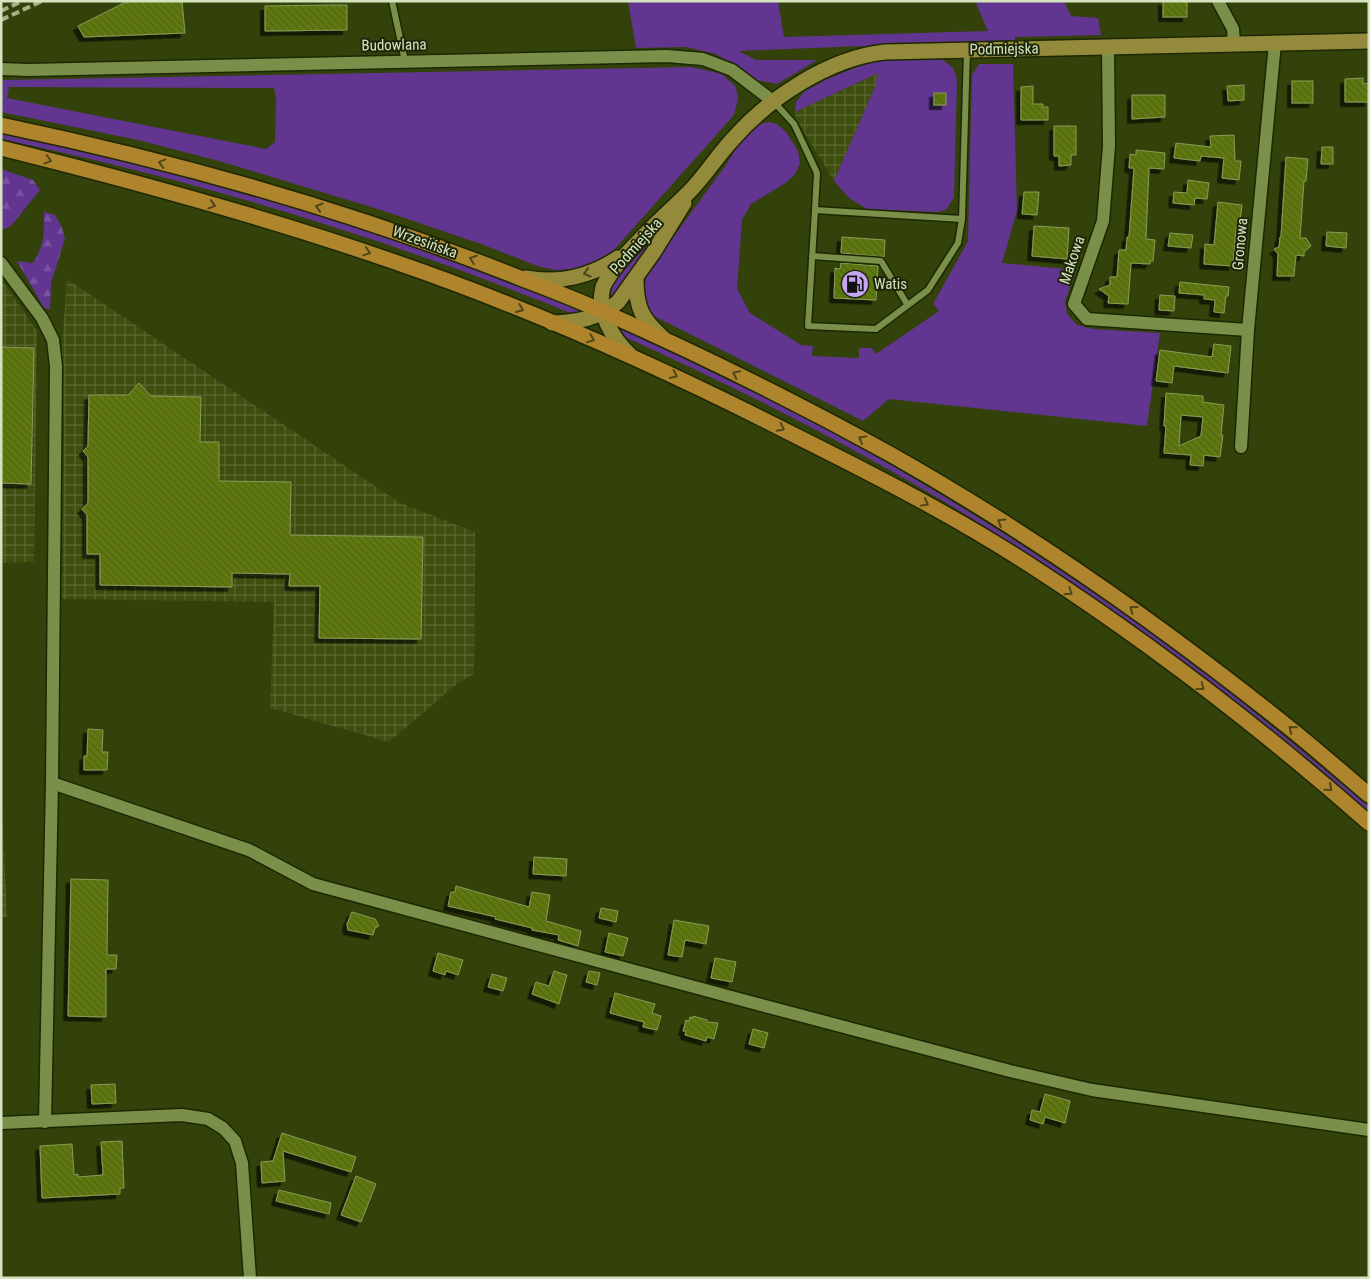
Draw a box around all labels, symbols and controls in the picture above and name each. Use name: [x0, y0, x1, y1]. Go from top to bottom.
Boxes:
street label: Budowlana: [361, 35, 427, 55]
street label: Podmiejska: [969, 39, 1039, 59]
one-way arrow: [44, 154, 53, 165]
one-way arrow: [158, 158, 167, 169]
one-way arrow: [207, 199, 216, 209]
one-way arrow: [315, 203, 323, 213]
street label: Podmiejska: [606, 214, 666, 278]
street label: Gronowa: [1229, 217, 1251, 271]
street label: Wrzesińska: [390, 222, 460, 262]
street label: Makowa: [1055, 234, 1089, 286]
one-way arrow: [363, 247, 371, 257]
one-way arrow: [469, 255, 477, 265]
one-way arrow: [584, 268, 592, 278]
fuel station icon: Watis: [840, 269, 870, 299]
place label: Watis: [874, 275, 907, 293]
one-way arrow: [515, 303, 524, 313]
one-way arrow: [586, 332, 595, 343]
one-way arrow: [669, 369, 678, 380]
one-way arrow: [732, 370, 741, 381]
one-way arrow: [776, 422, 785, 432]
one-way arrow: [858, 435, 867, 445]
one-way arrow: [920, 497, 929, 507]
one-way arrow: [998, 518, 1007, 528]
one-way arrow: [1064, 586, 1073, 595]
one-way arrow: [1130, 607, 1139, 615]
one-way arrow: [1195, 681, 1204, 689]
one-way arrow: [1289, 727, 1298, 735]
one-way arrow: [1323, 782, 1332, 791]

